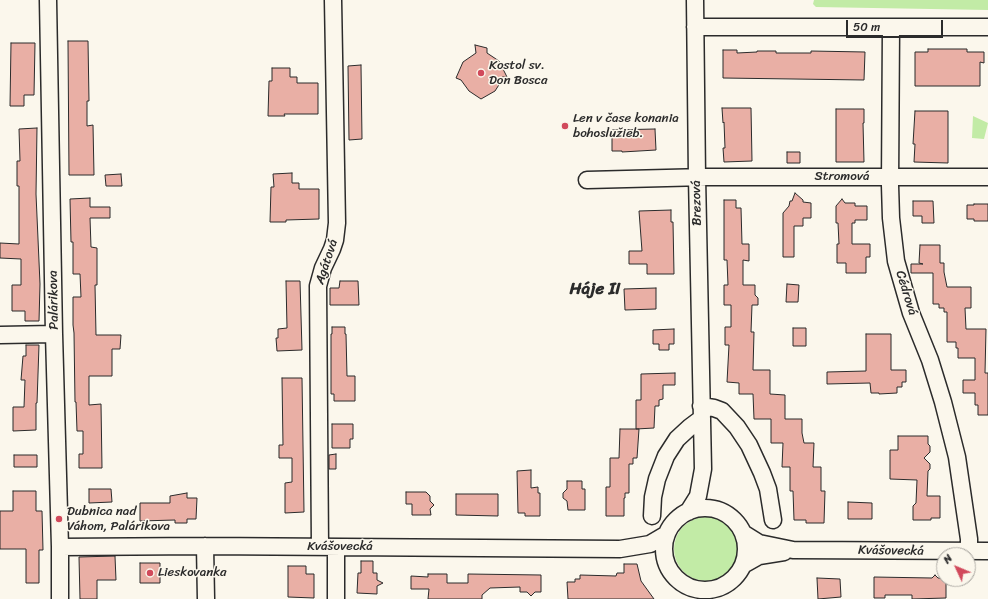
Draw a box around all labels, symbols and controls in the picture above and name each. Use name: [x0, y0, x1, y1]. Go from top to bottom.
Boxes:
scale bar: [848, 12, 945, 38]
text: 50 m: [853, 16, 880, 38]
place label: Kostol sv. Don Bosca: [489, 58, 548, 89]
marker: Kostol sv. Don Bosca: [476, 68, 486, 78]
place label: Len v čase konania bohoslužieb.: [573, 111, 679, 142]
marker: Len v čase konania bohoslužieb.: [560, 121, 570, 131]
street label: Stromová: [815, 169, 869, 185]
street label: Brezová: [689, 180, 705, 226]
street label: Agátová: [312, 237, 342, 287]
street label: Cédrová: [892, 269, 920, 317]
street label: Palárikova: [46, 270, 62, 330]
district label: Háje II: [569, 280, 621, 300]
place label: Dubnica nad Váhom, Palárikova: [67, 504, 170, 535]
marker: Dubnica nad Váhom, Palárikova: [54, 514, 64, 524]
street label: Kvášovecká: [307, 539, 373, 555]
street label: Kvášovecká: [858, 543, 924, 559]
north arrow: [936, 547, 976, 587]
text: N: [938, 550, 957, 568]
place label: Lieskovanka: [158, 565, 227, 581]
marker: Lieskovanka: [145, 568, 155, 578]

